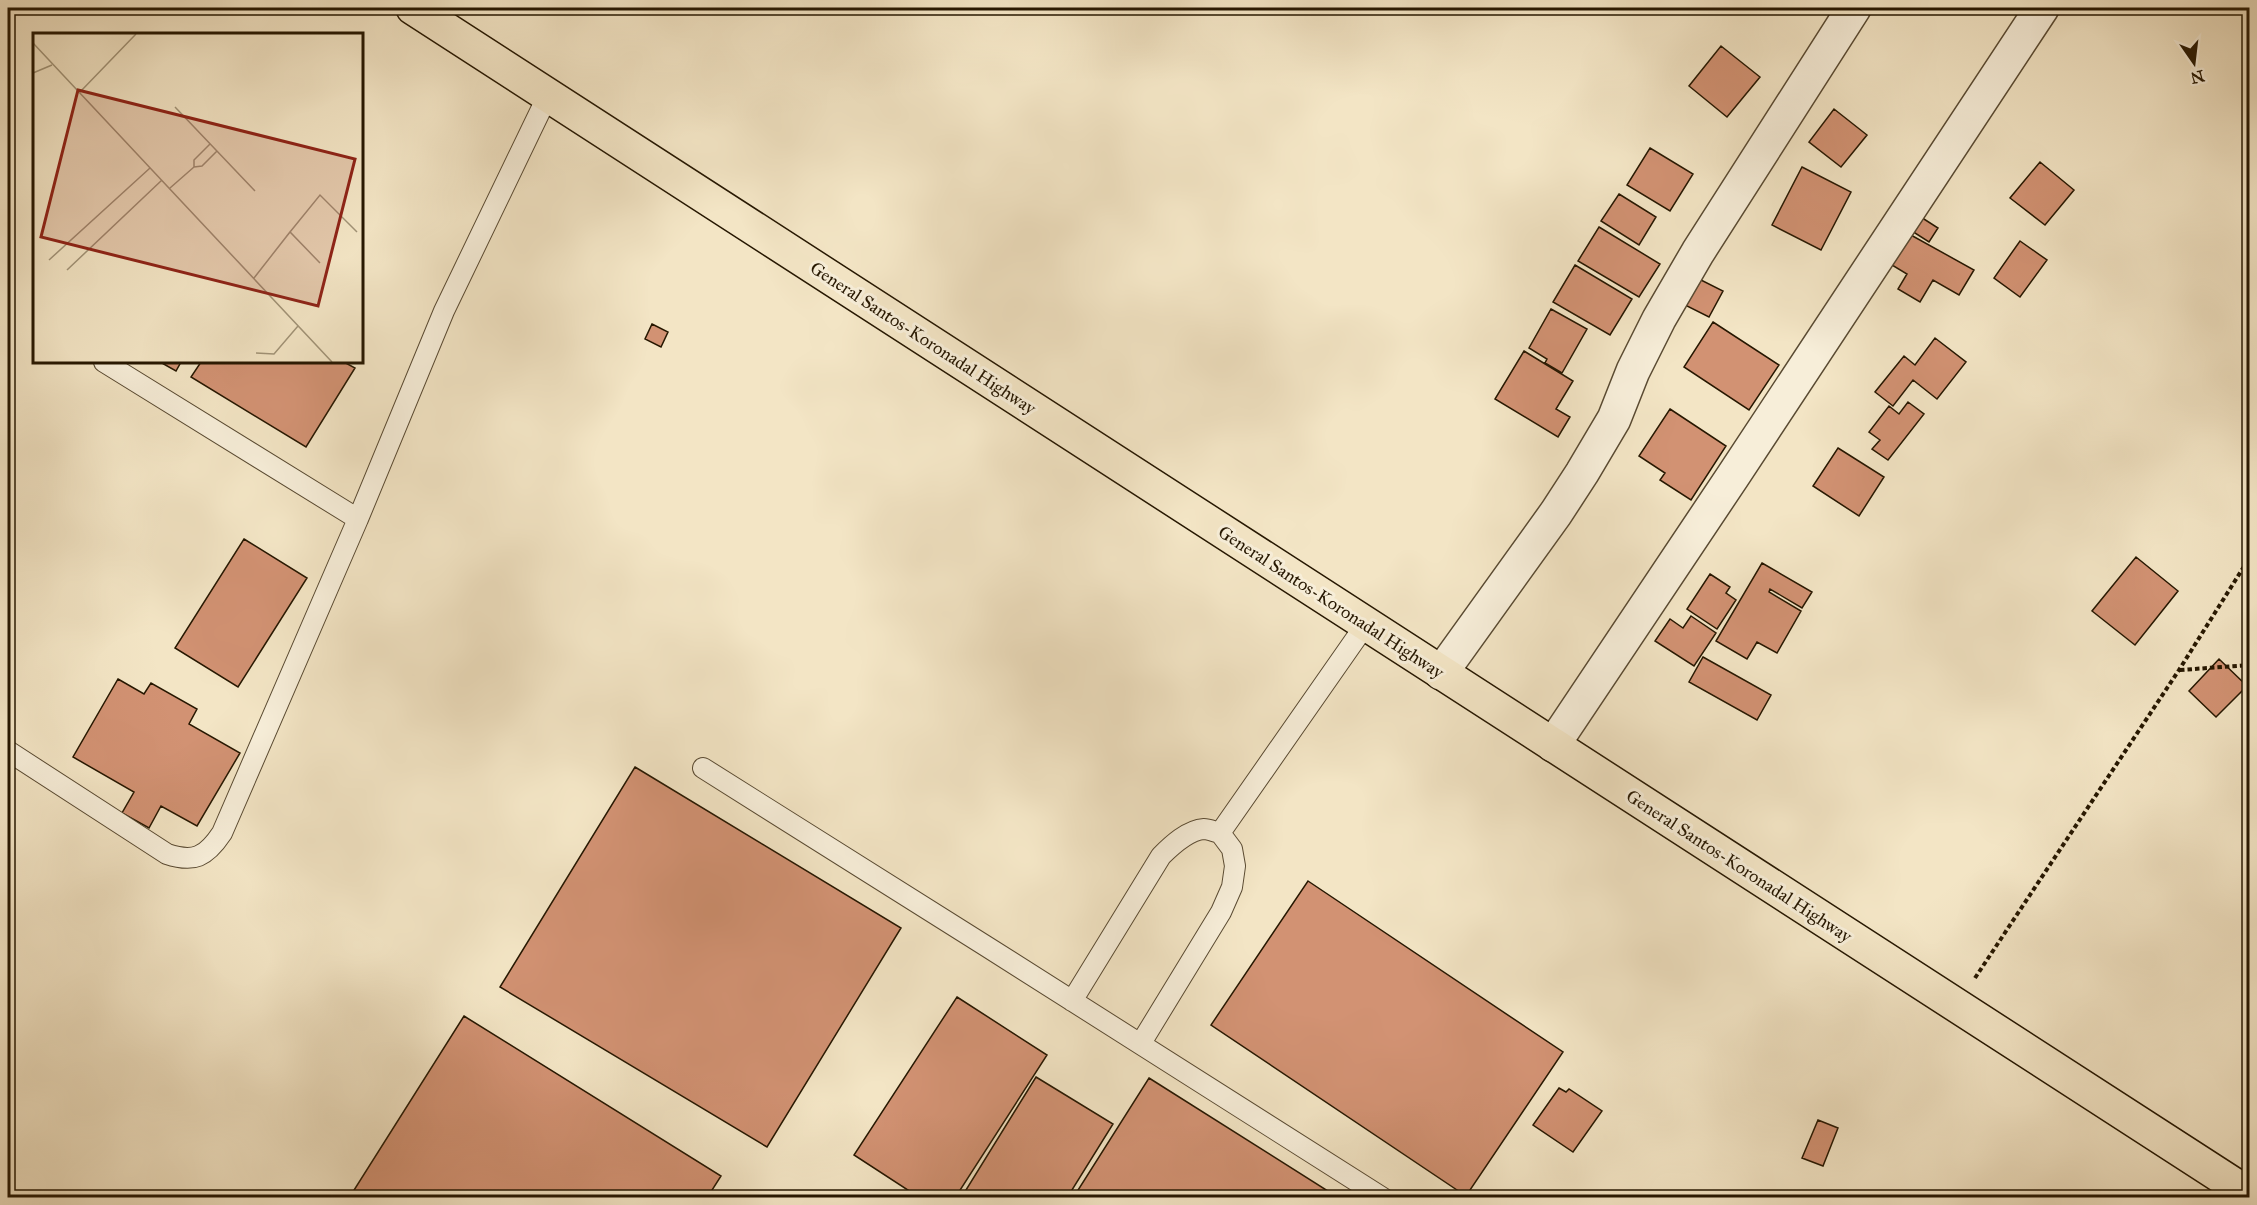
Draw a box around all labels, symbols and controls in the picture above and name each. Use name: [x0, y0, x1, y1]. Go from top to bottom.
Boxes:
inset map: [33, 33, 363, 363]
north arrow: [2164, 33, 2224, 93]
text: N: [2188, 66, 2206, 88]
street label: General Santos-Koronadal Highway: [805, 257, 1040, 420]
street label: General Santos-Koronadal Highway: [1213, 521, 1448, 684]
street label: General Santos-Koronadal Highway: [1621, 785, 1856, 948]

